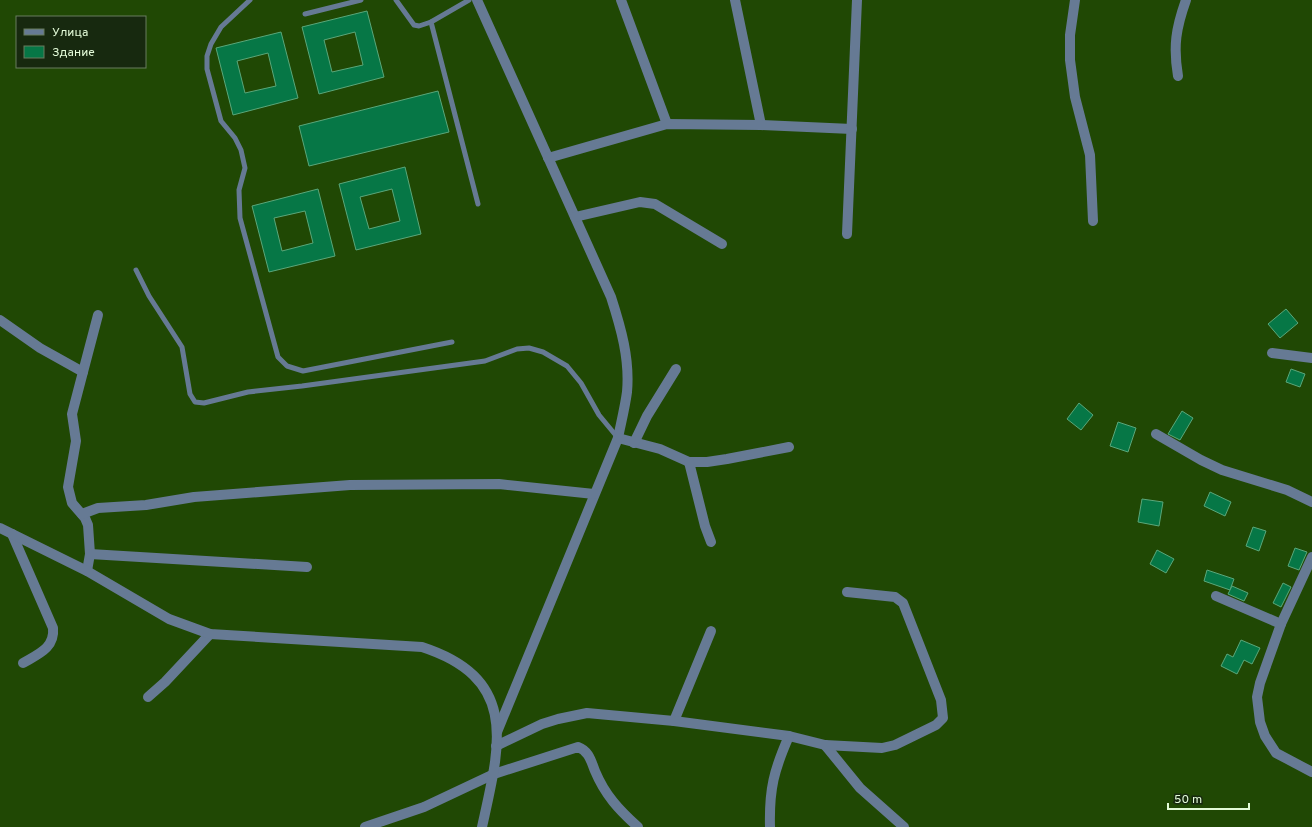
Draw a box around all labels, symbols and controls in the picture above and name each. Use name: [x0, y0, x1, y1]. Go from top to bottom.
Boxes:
legend: [16, 16, 146, 68]
text: Улица: [52, 25, 88, 41]
text: Здание: [52, 45, 95, 61]
scale bar: [1168, 785, 1249, 811]
text: 50 m: [1174, 792, 1202, 808]

